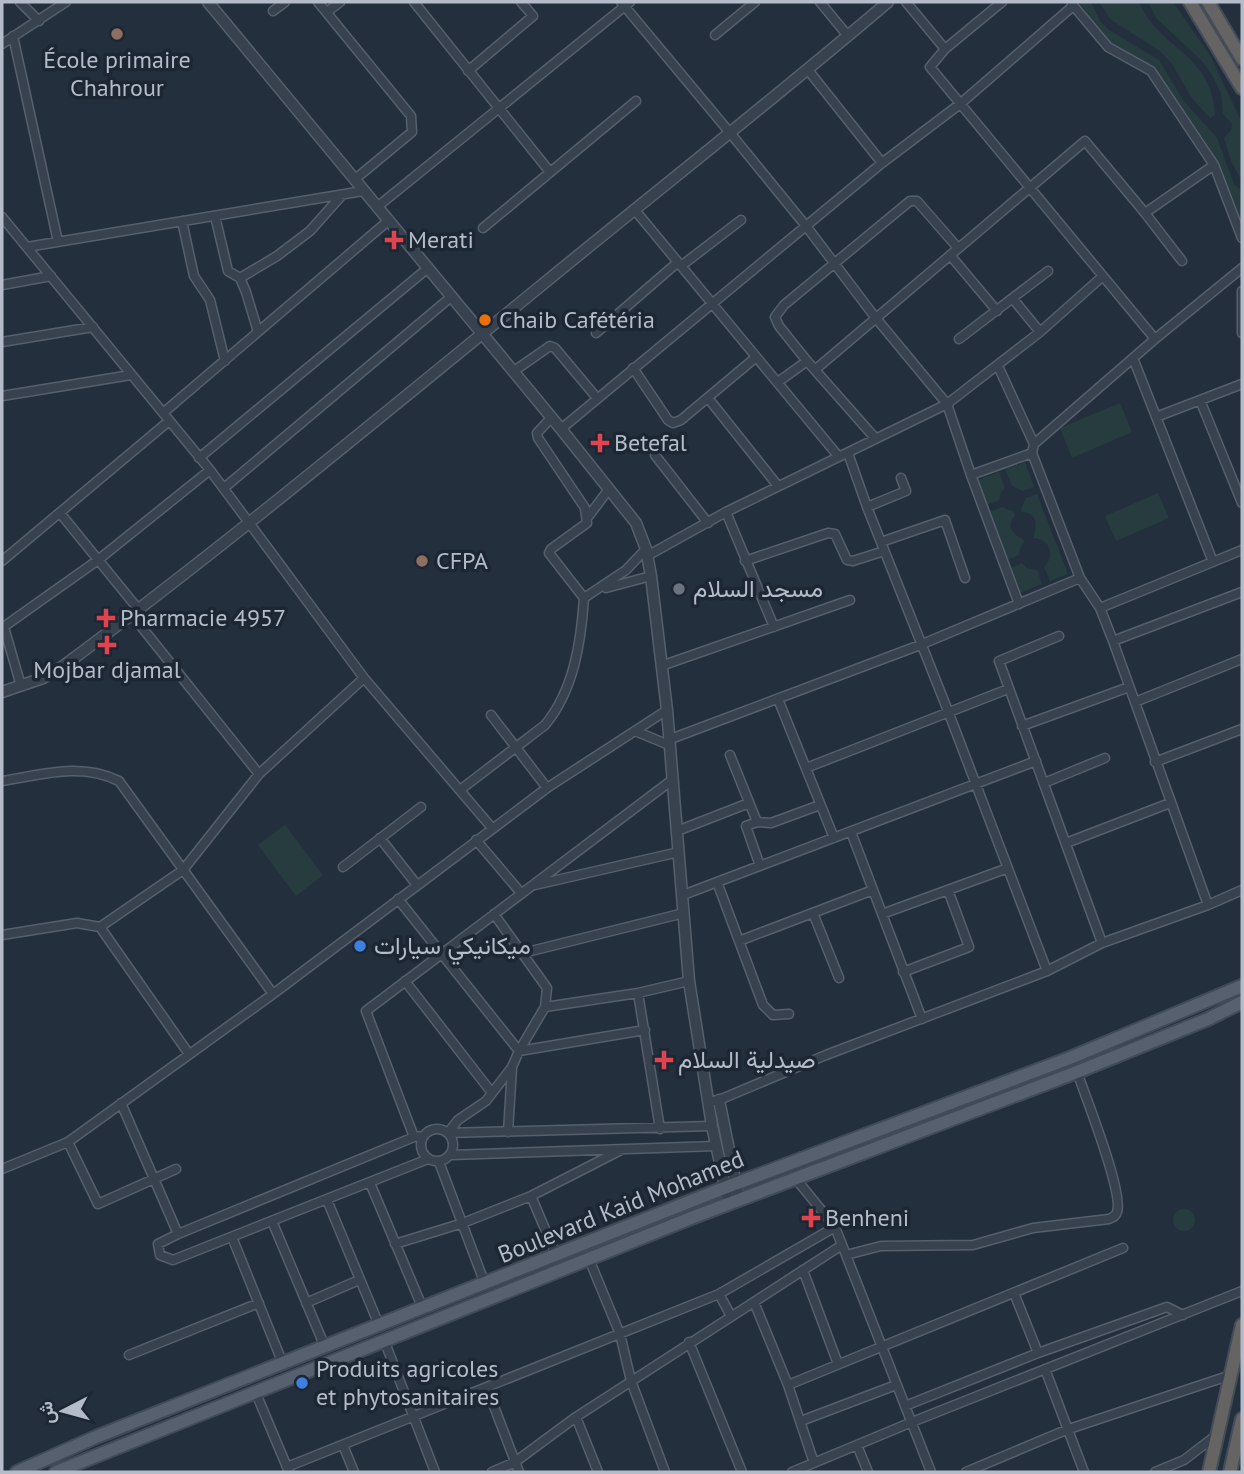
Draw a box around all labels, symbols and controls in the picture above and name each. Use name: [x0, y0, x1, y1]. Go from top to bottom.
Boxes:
marker: École primaire Chahrour: [109, 26, 125, 42]
place label: École primaire Chahrour: [43, 44, 191, 103]
place label: Merati: [408, 224, 474, 255]
marker: Merati: [386, 232, 402, 248]
place label: Chaib Cafétéria: [499, 304, 655, 335]
marker: Chaib Cafétéria: [477, 312, 493, 328]
place label: Betefal: [614, 427, 687, 458]
marker: Betefal: [592, 435, 608, 451]
place label: CFPA: [436, 545, 488, 576]
marker: CFPA: [414, 553, 430, 569]
place label: مسجد السلام: [693, 573, 823, 605]
marker: مسجد السلام: [671, 581, 687, 597]
place label: Pharmacie 4957: [120, 602, 286, 633]
marker: Pharmacie 4957: [98, 610, 114, 626]
marker: Mojbar djamal: [99, 637, 115, 653]
place label: Mojbar djamal: [33, 654, 181, 685]
place label: ميكانيكي سيارات: [374, 930, 531, 965]
marker: ميكانيكي سيارات: [352, 938, 368, 954]
place label: صيدلية السلام: [678, 1044, 816, 1076]
marker: صيدلية السلام: [656, 1052, 672, 1068]
street label: Boulevard Kaid Mohamed: [493, 1143, 748, 1270]
place label: Benheni: [825, 1202, 909, 1233]
marker: Benheni: [803, 1210, 819, 1226]
place label: Produits agricoles et phytosanitaires: [316, 1353, 499, 1412]
marker: Produits agricoles et phytosanitaires: [294, 1375, 310, 1391]
north arrow: [28, 1376, 98, 1446]
text: ش: [33, 1400, 59, 1425]

